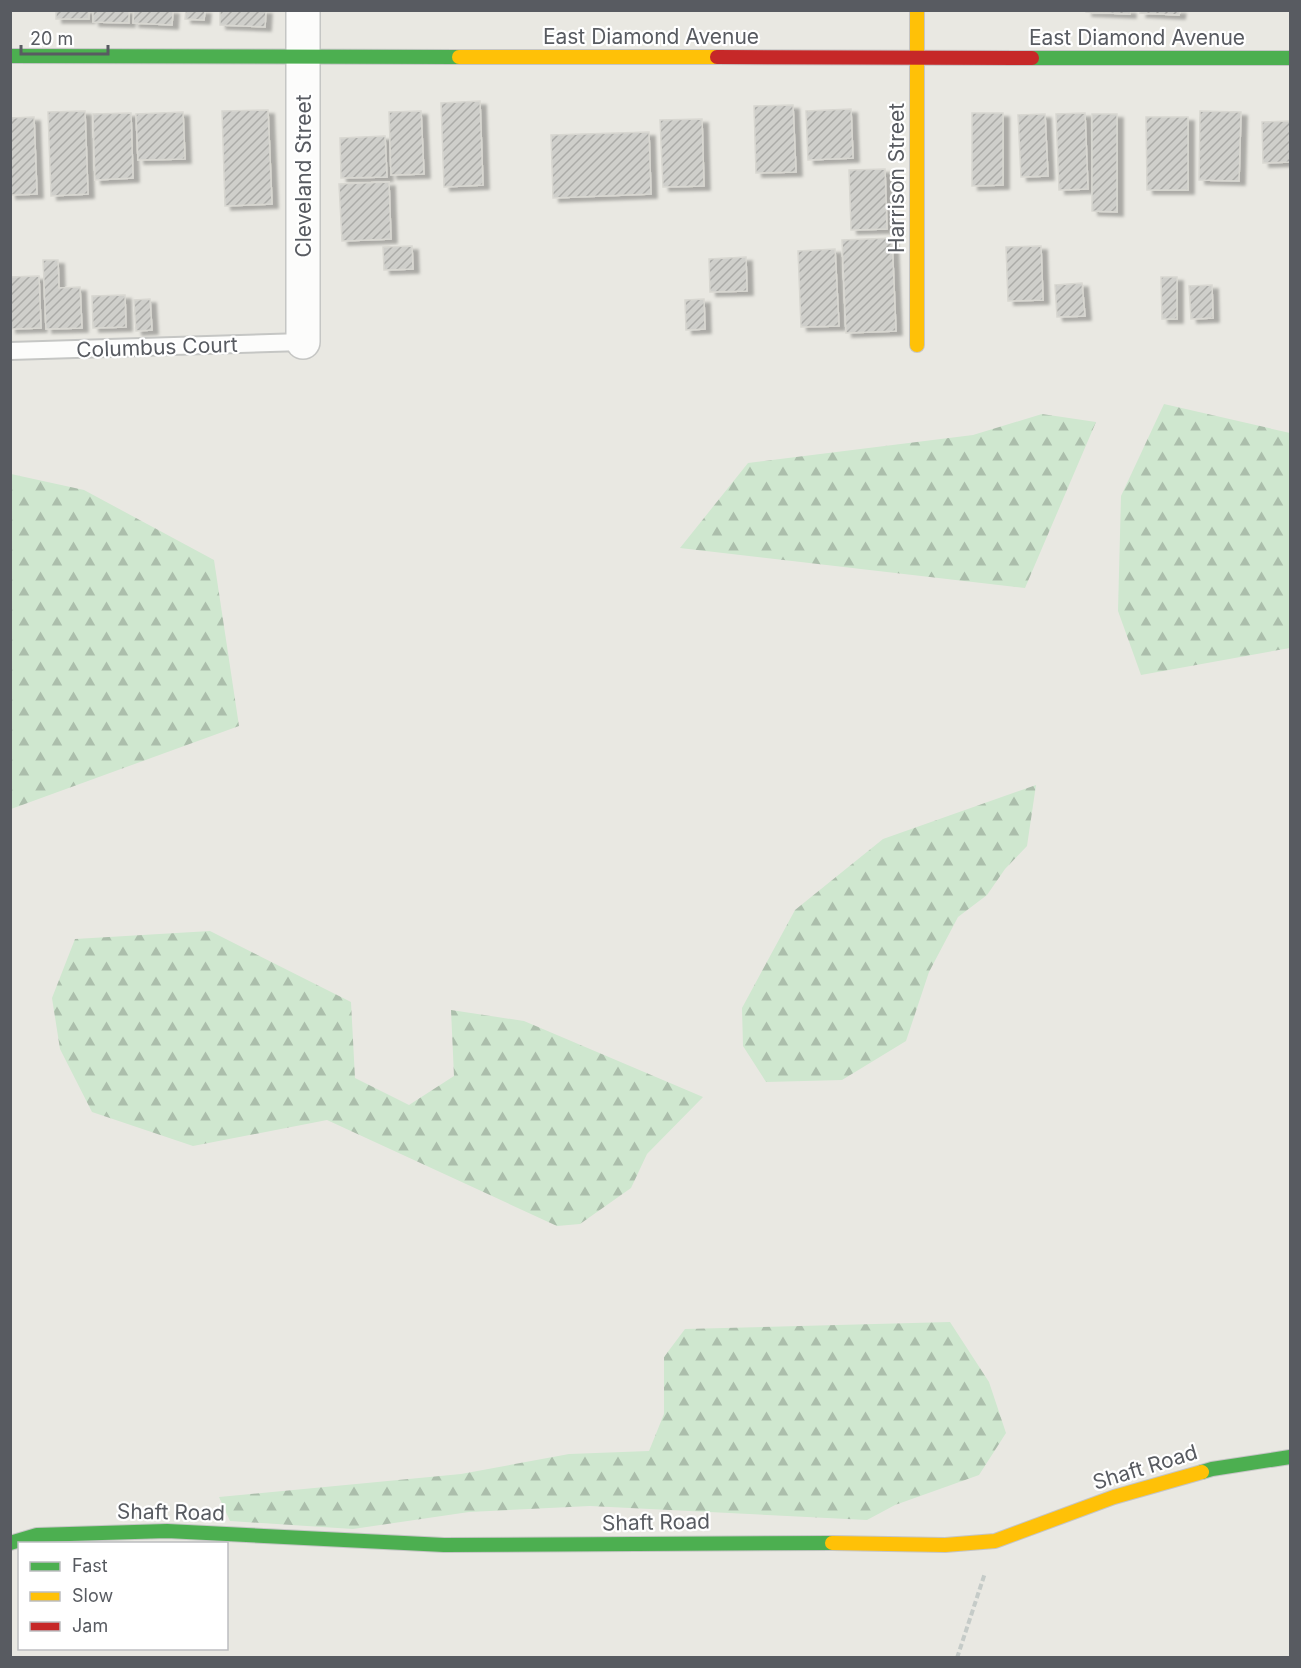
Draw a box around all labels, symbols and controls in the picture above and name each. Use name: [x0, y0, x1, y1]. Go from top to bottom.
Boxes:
scale bar: [21, 18, 108, 56]
street label: East Diamond Avenue: [543, 24, 759, 49]
street label: East Diamond Avenue: [1029, 25, 1245, 50]
text: 20 m: [30, 28, 73, 49]
street label: Cleveland Street: [291, 94, 316, 258]
street label: Harrison Street: [884, 103, 909, 253]
street label: Columbus Court: [76, 332, 238, 362]
street label: Shaft Road: [1090, 1439, 1200, 1495]
street label: Shaft Road: [117, 1499, 225, 1525]
street label: Shaft Road: [602, 1509, 710, 1535]
legend: [18, 1542, 228, 1650]
text: Fast: [72, 1555, 108, 1576]
text: Slow: [72, 1585, 113, 1606]
text: Jam: [72, 1615, 108, 1636]

